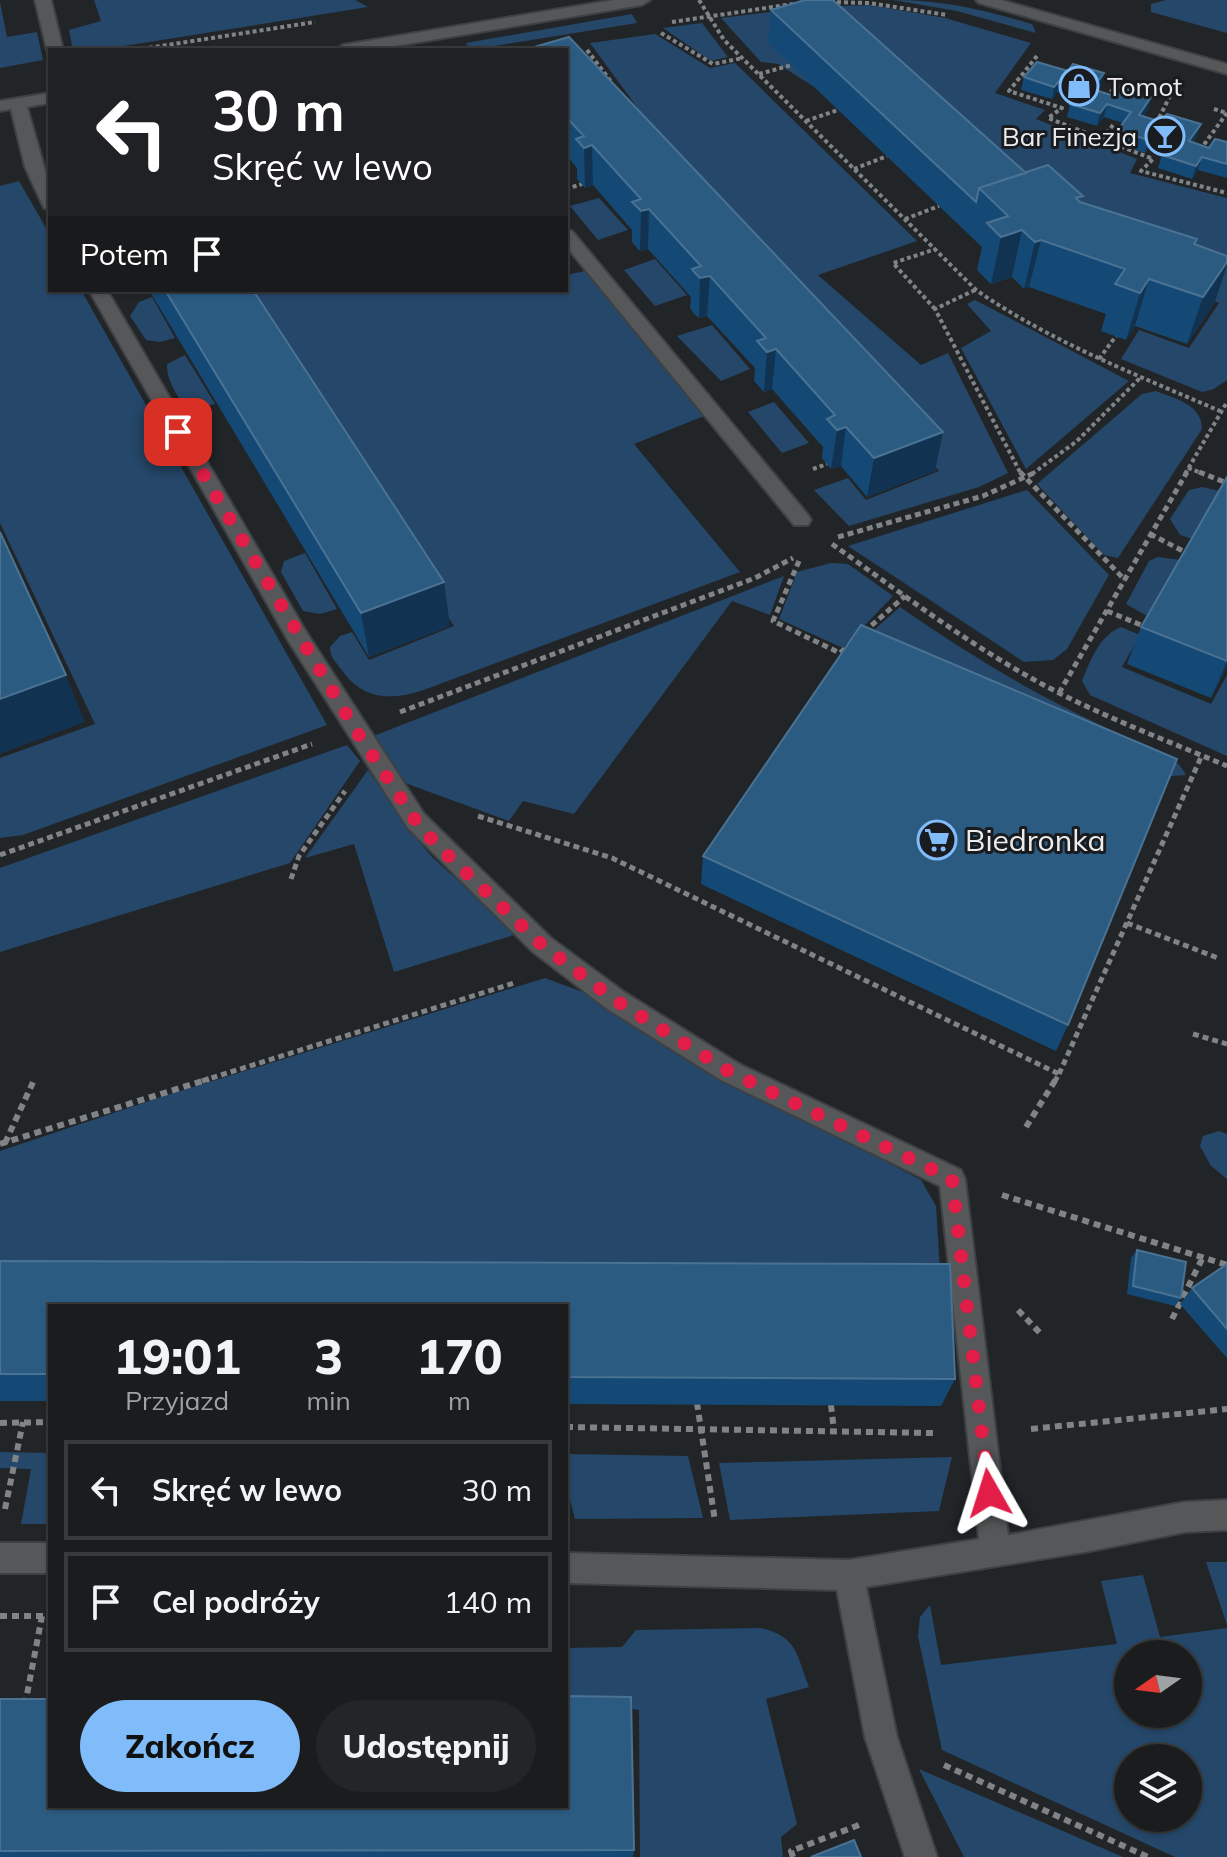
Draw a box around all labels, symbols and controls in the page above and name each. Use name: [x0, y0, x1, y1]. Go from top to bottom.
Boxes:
shop icon: Tomot: [1058, 65, 1100, 107]
place label: Tomot: [1107, 70, 1182, 103]
text: 30 m: [212, 75, 345, 145]
icon: left: [80, 80, 184, 184]
bar icon: Bar Finezja: [1144, 115, 1186, 157]
place label: Bar Finezja: [1002, 120, 1137, 153]
text: Skręć w lewo: [212, 144, 433, 189]
icon: arrive: [185, 232, 229, 276]
text: Potem: [80, 235, 169, 273]
pin: [144, 398, 212, 466]
icon: arrive: [156, 410, 200, 454]
supermarket icon: Biedronka: [916, 819, 958, 861]
place label: Biedronka: [965, 821, 1106, 859]
text: 19:01: [113, 1326, 241, 1386]
text: 3: [314, 1326, 343, 1386]
text: 170: [416, 1326, 503, 1386]
text: Przyjazd: [125, 1384, 229, 1417]
text: min: [307, 1384, 351, 1417]
text: m: [448, 1384, 471, 1417]
position arrow: [947, 1451, 1031, 1535]
icon: left: [84, 1468, 128, 1512]
text: Skręć w lewo: [152, 1471, 342, 1509]
text: 30 m: [462, 1471, 532, 1509]
icon: arrive: [84, 1580, 128, 1624]
text: Cel podróży: [152, 1583, 320, 1621]
text: 140 m: [444, 1583, 532, 1621]
north arrow: [1114, 1640, 1202, 1728]
map controls: [1114, 1640, 1202, 1832]
button: Zakończ: [80, 1700, 300, 1792]
button: Udostępnij: [316, 1700, 536, 1792]
button: layers: [1114, 1744, 1202, 1832]

